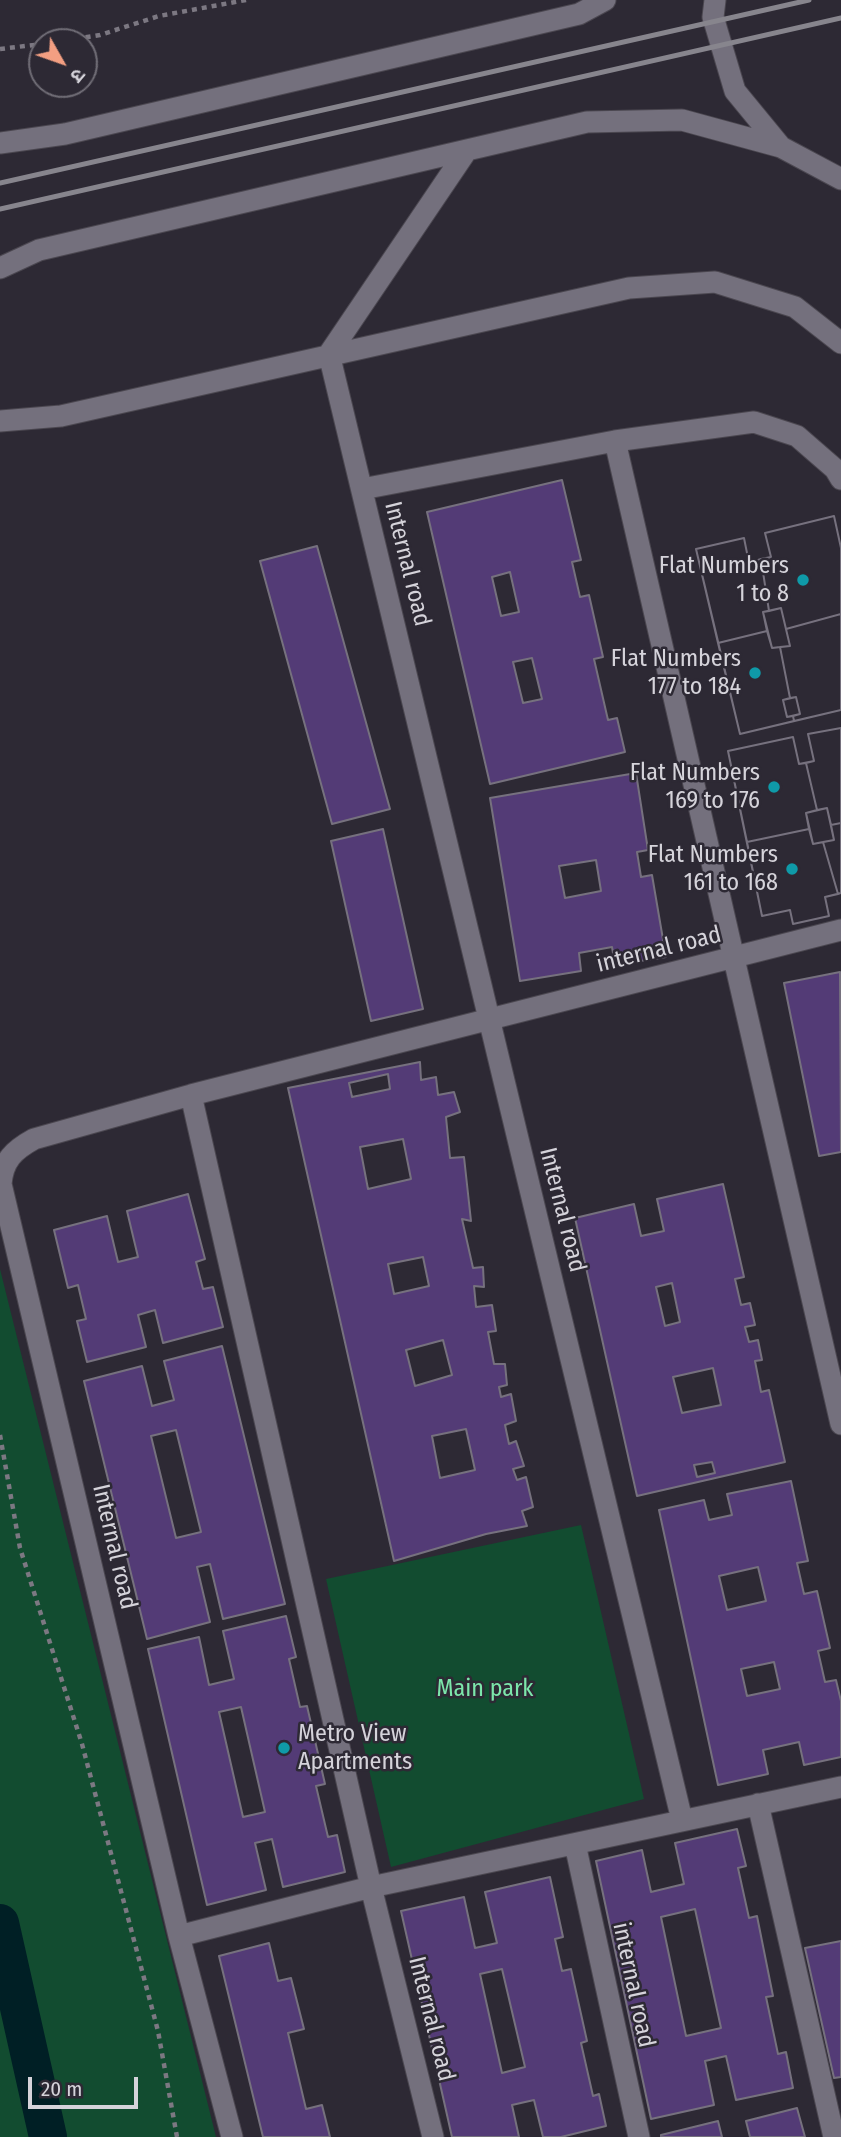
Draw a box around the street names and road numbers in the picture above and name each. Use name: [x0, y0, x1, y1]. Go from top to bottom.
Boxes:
street label: Internal road: [378, 499, 436, 629]
street label: internal road: [594, 921, 724, 979]
street label: Internal road: [533, 1145, 591, 1275]
street label: Internal road: [86, 1482, 142, 1612]
street label: internal road: [606, 1920, 660, 2050]
street label: Internal road: [402, 1954, 460, 2084]

